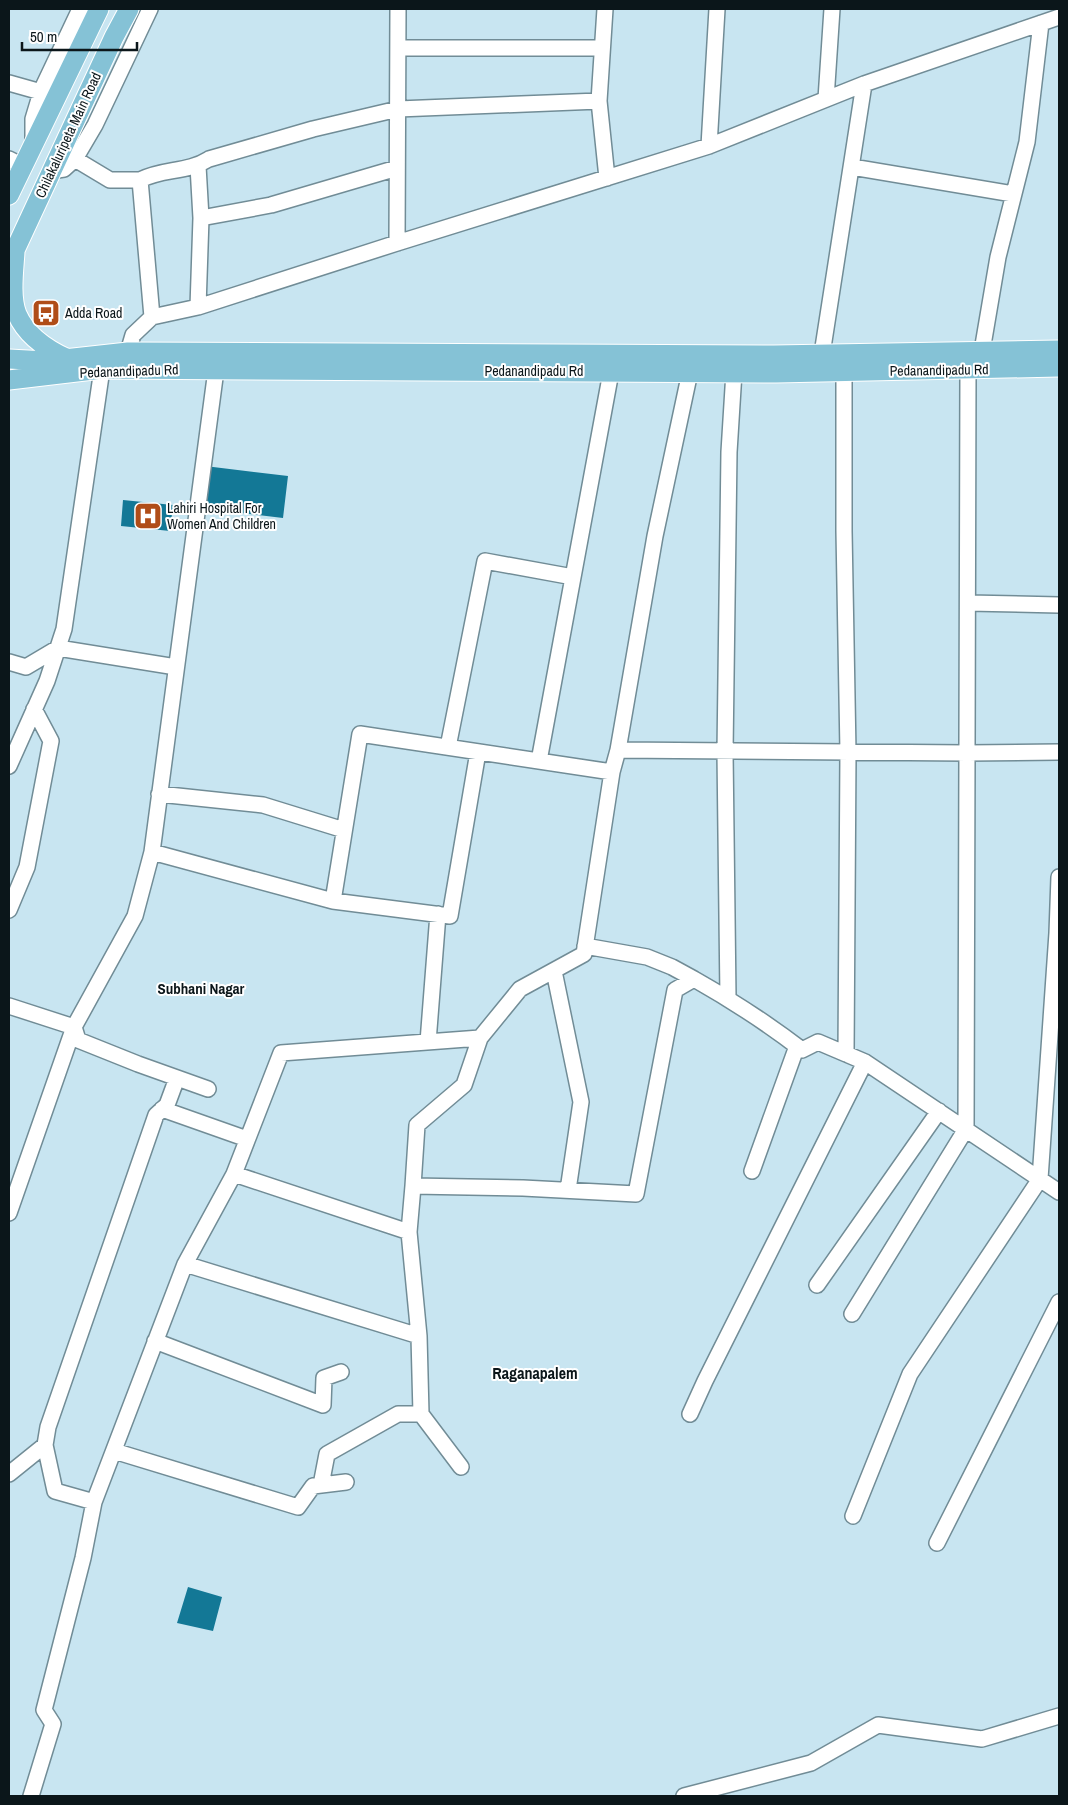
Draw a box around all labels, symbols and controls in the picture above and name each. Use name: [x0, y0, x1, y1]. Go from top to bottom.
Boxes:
scale bar: [22, 20, 138, 52]
text: 50 m: [30, 26, 57, 47]
street label: Chilakaluripeta Main Road: [31, 69, 105, 201]
bus stop icon: Adda Road: [31, 298, 61, 328]
place label: Adda Road: [64, 304, 122, 322]
street label: Pedanandipadu Rd: [79, 360, 179, 382]
street label: Pedanandipadu Rd: [889, 360, 989, 380]
street label: Pedanandipadu Rd: [485, 362, 583, 380]
place label: Lahiri Hospital For Women And Children: [167, 499, 276, 533]
hospital icon: Lahiri Hospital For Women And Children: [133, 501, 163, 531]
district label: Subhani Nagar: [158, 978, 245, 999]
district label: Raganapalem: [492, 1362, 578, 1384]

